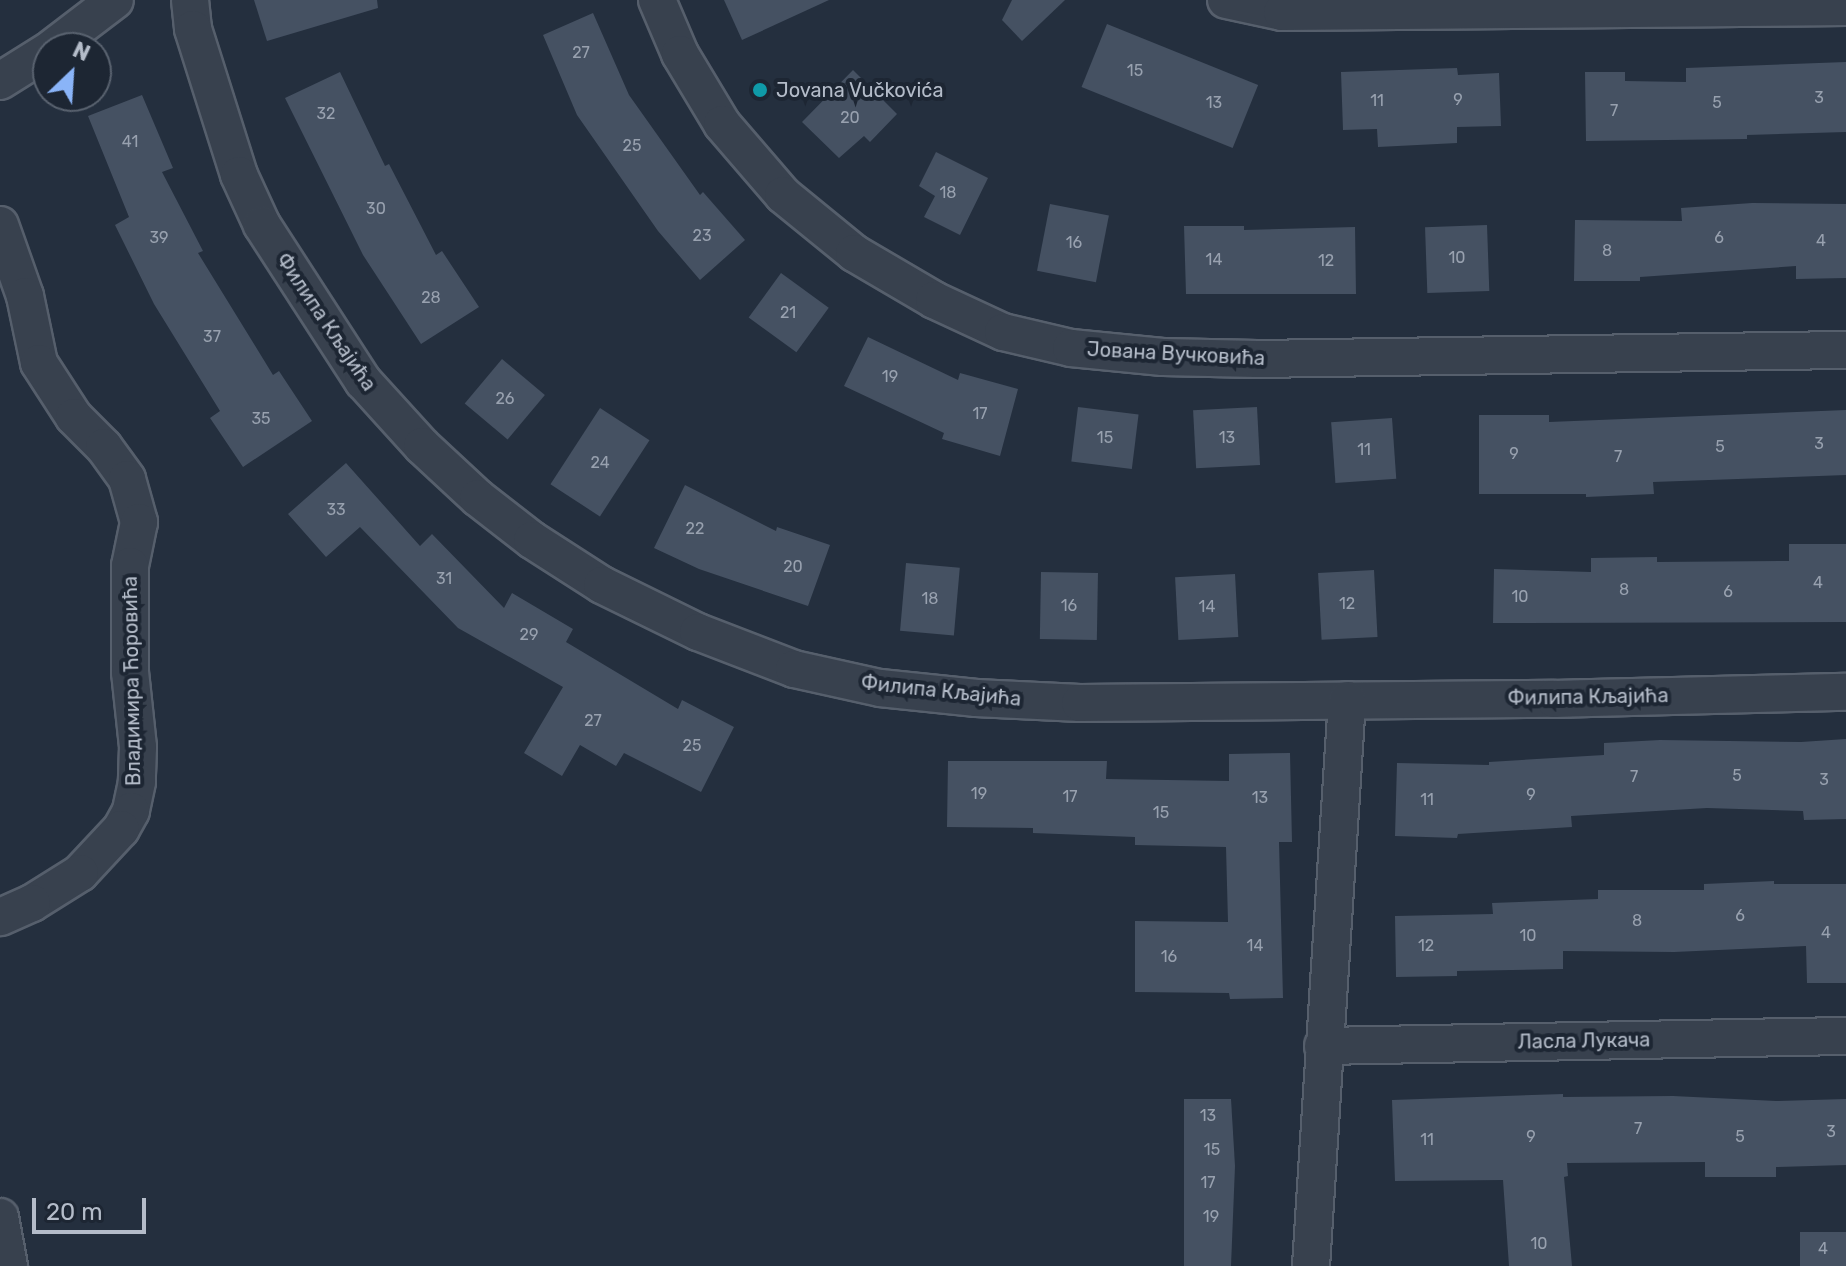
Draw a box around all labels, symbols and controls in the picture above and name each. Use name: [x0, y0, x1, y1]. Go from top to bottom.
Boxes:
north arrow: [32, 32, 112, 112]
text: N: [69, 36, 94, 67]
house number: 27: [572, 43, 590, 63]
house number: 15: [1127, 61, 1143, 81]
place label: Jovana Vučkovića: [776, 78, 944, 102]
marker: Jovana Vučkovića: [751, 81, 769, 99]
house number: 3: [1814, 88, 1824, 108]
house number: 9: [1453, 90, 1463, 110]
house number: 11: [1370, 91, 1384, 111]
house number: 13: [1206, 93, 1222, 113]
house number: 5: [1712, 93, 1722, 113]
house number: 7: [1610, 101, 1618, 121]
house number: 32: [316, 104, 336, 124]
house number: 20: [840, 108, 860, 128]
house number: 41: [122, 132, 138, 152]
house number: 25: [623, 136, 641, 156]
house number: 18: [939, 183, 957, 203]
house number: 30: [366, 199, 386, 219]
house number: 23: [692, 226, 712, 246]
house number: 39: [149, 228, 169, 248]
house number: 6: [1714, 228, 1724, 248]
house number: 4: [1816, 231, 1826, 251]
house number: 16: [1066, 233, 1082, 253]
house number: 8: [1602, 241, 1612, 261]
house number: 10: [1448, 248, 1466, 268]
street label: Филипа Кљајића: [271, 249, 381, 395]
house number: 14: [1206, 250, 1222, 270]
house number: 12: [1318, 251, 1334, 271]
house number: 28: [421, 288, 441, 308]
house number: 21: [780, 303, 796, 323]
house number: 37: [203, 327, 221, 347]
street label: Јована Вучковића: [1086, 337, 1266, 371]
house number: 19: [882, 367, 898, 387]
house number: 26: [495, 389, 515, 409]
house number: 17: [972, 404, 988, 424]
house number: 35: [251, 409, 271, 429]
house number: 15: [1097, 428, 1113, 448]
house number: 13: [1219, 428, 1235, 448]
house number: 3: [1814, 434, 1824, 454]
house number: 5: [1715, 437, 1725, 457]
house number: 11: [1357, 440, 1371, 460]
house number: 9: [1509, 444, 1519, 464]
house number: 7: [1614, 447, 1622, 467]
house number: 24: [590, 453, 610, 473]
house number: 33: [326, 500, 346, 520]
house number: 22: [686, 519, 704, 539]
house number: 20: [783, 557, 803, 577]
house number: 31: [436, 569, 452, 589]
house number: 4: [1813, 573, 1823, 593]
street label: Владимира Ћоровића: [118, 576, 146, 786]
house number: 8: [1619, 580, 1629, 600]
house number: 6: [1723, 582, 1733, 602]
house number: 10: [1511, 587, 1529, 607]
house number: 18: [921, 589, 939, 609]
house number: 12: [1339, 594, 1355, 614]
house number: 16: [1061, 596, 1077, 616]
house number: 14: [1199, 597, 1215, 617]
house number: 29: [520, 625, 538, 645]
street label: Филипа Кљајића: [860, 671, 1022, 711]
street label: Филипа Кљајића: [1507, 684, 1669, 710]
house number: 27: [584, 711, 602, 731]
house number: 25: [683, 736, 701, 756]
house number: 5: [1732, 766, 1742, 786]
house number: 7: [1630, 767, 1638, 787]
house number: 3: [1819, 770, 1829, 790]
house number: 19: [971, 784, 987, 804]
house number: 9: [1526, 785, 1536, 805]
house number: 17: [1062, 787, 1078, 807]
house number: 13: [1252, 788, 1268, 808]
house number: 11: [1420, 790, 1434, 810]
house number: 15: [1153, 803, 1169, 823]
house number: 6: [1735, 906, 1745, 926]
house number: 8: [1632, 911, 1642, 931]
house number: 4: [1821, 923, 1831, 943]
house number: 10: [1519, 926, 1537, 946]
house number: 14: [1247, 936, 1263, 956]
house number: 12: [1418, 936, 1434, 956]
house number: 16: [1161, 947, 1177, 967]
street label: Ласла Лукача: [1518, 1028, 1650, 1054]
house number: 13: [1200, 1106, 1216, 1126]
house number: 7: [1634, 1119, 1642, 1139]
house number: 3: [1826, 1122, 1836, 1142]
house number: 9: [1526, 1127, 1536, 1147]
house number: 5: [1735, 1127, 1745, 1147]
house number: 11: [1420, 1130, 1434, 1150]
house number: 15: [1204, 1140, 1220, 1160]
house number: 17: [1200, 1173, 1216, 1193]
scale bar: [36, 1182, 150, 1232]
text: 20 m: [46, 1198, 103, 1226]
house number: 19: [1203, 1207, 1219, 1227]
house number: 10: [1530, 1234, 1548, 1254]
house number: 4: [1818, 1239, 1828, 1259]

